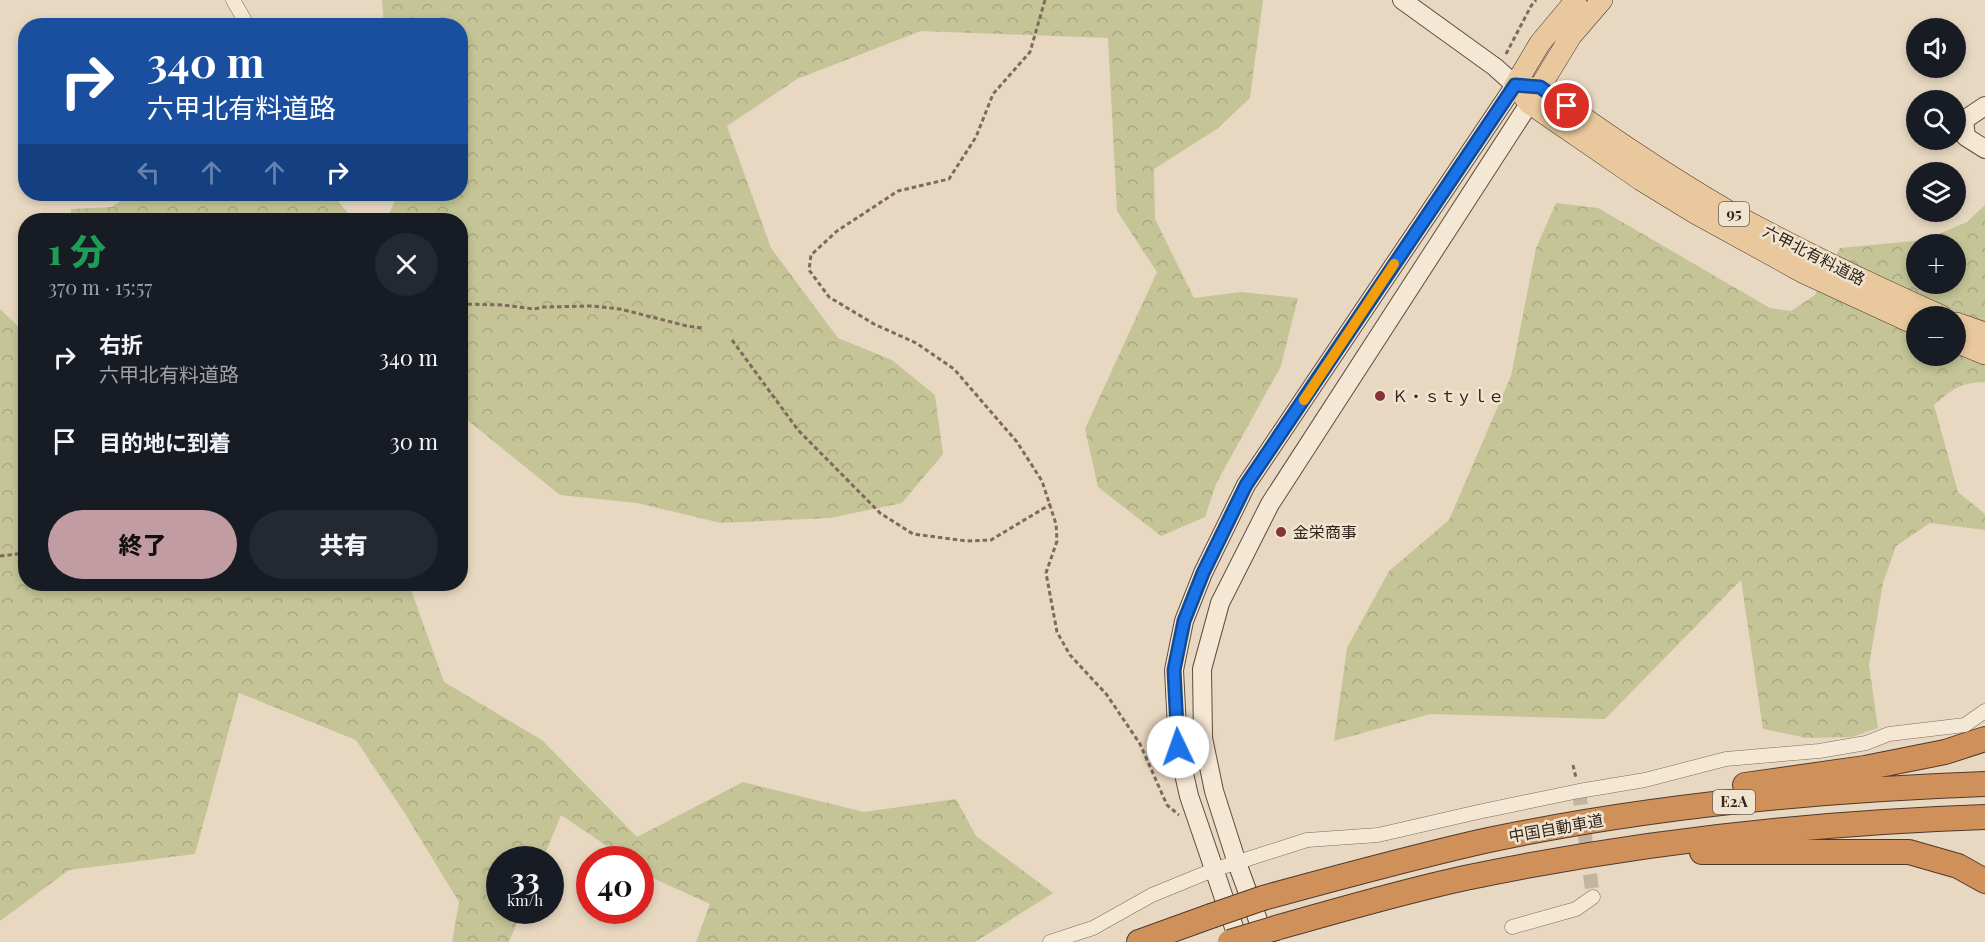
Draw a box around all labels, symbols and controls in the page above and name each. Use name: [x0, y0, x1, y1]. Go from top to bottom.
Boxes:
map controls: [1906, 18, 1966, 366]
button: sound: [1906, 18, 1966, 78]
text: 340 m: [147, 33, 265, 89]
icon: right: [48, 42, 126, 120]
pin: [1541, 80, 1592, 131]
text: 六甲北有料道路: [147, 89, 336, 125]
icon: arrive: [1550, 89, 1583, 122]
button: search: [1906, 90, 1966, 150]
icon: left: [132, 156, 165, 189]
icon: ahead: [195, 156, 228, 189]
icon: ahead: [258, 156, 291, 189]
icon: right: [321, 156, 354, 189]
button: layers: [1906, 162, 1966, 222]
road number: 95: [1719, 202, 1749, 226]
street label: 六甲北有料道路: [1760, 220, 1869, 289]
text: 1 分: [48, 226, 106, 274]
button: close: [375, 233, 438, 296]
button: +: [1906, 234, 1966, 294]
text: 370 m · 15:57: [48, 273, 152, 300]
button: −: [1906, 306, 1966, 366]
text: 右折: [99, 329, 143, 359]
icon: right: [48, 341, 81, 374]
text: 340 m: [379, 342, 438, 372]
text: 六甲北有料道路: [99, 360, 239, 387]
place label: Ｋ・ｓｔｙｌｅ: [1392, 385, 1504, 406]
marker: Ｋ・ｓｔｙｌｅ: [1373, 389, 1387, 403]
icon: arrive: [48, 425, 81, 458]
text: 30 m: [390, 426, 438, 456]
text: 目的地に到着: [99, 427, 231, 457]
button: 終了: [48, 510, 237, 579]
button: 共有: [249, 510, 438, 579]
place label: 金栄商事: [1293, 521, 1357, 542]
marker: 金栄商事: [1274, 525, 1288, 539]
position arrow: [1146, 715, 1210, 779]
road number: E2A: [1713, 790, 1755, 814]
street label: 中国自動車道: [1507, 809, 1605, 846]
speed limit sign: 40: [576, 846, 654, 924]
text: 33: [510, 858, 540, 898]
text: km/h: [507, 890, 543, 910]

